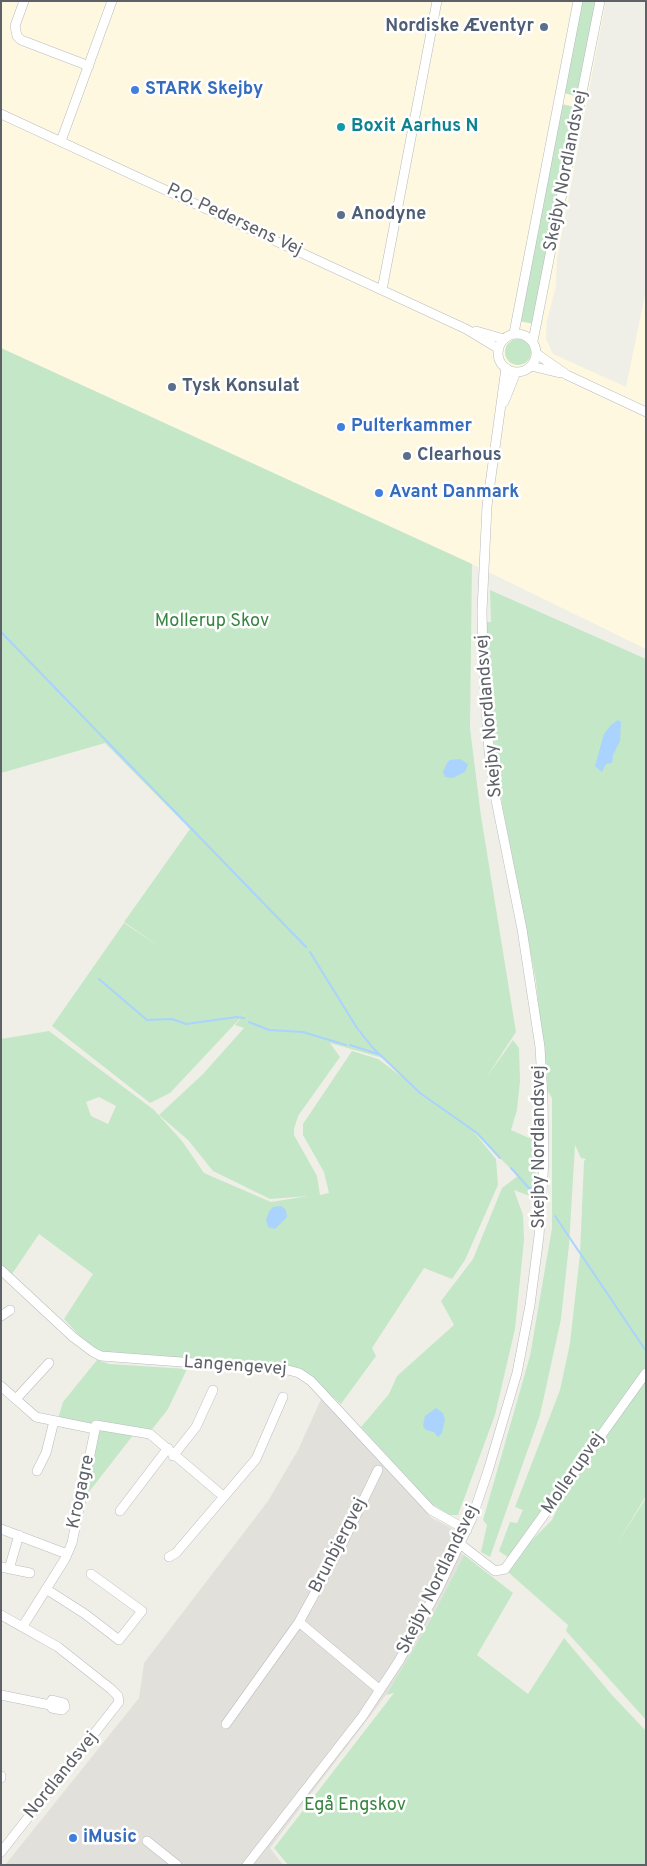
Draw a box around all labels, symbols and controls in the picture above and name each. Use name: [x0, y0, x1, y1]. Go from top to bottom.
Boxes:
place label: Nordiske Æventyr: [385, 16, 534, 38]
marker: Nordiske Æventyr: [538, 21, 550, 33]
place label: STARK Skejby: [145, 79, 263, 101]
marker: STARK Skejby: [129, 84, 141, 96]
street label: Skejby Nordlandsvej: [541, 89, 593, 253]
place label: Boxit Aarhus N: [351, 116, 478, 138]
marker: Boxit Aarhus N: [335, 121, 347, 133]
street label: P.O. Pedersens Vej: [163, 180, 305, 262]
place label: Anodyne: [351, 204, 426, 226]
marker: Anodyne: [335, 209, 347, 221]
place label: Tysk Konsulat: [182, 376, 300, 398]
marker: Tysk Konsulat: [166, 381, 178, 393]
place label: Pulterkammer: [351, 416, 472, 438]
marker: Pulterkammer: [335, 421, 347, 433]
place label: Clearhous: [417, 445, 502, 467]
marker: Clearhous: [401, 450, 413, 462]
place label: Avant Danmark: [389, 482, 519, 504]
marker: Avant Danmark: [373, 487, 385, 499]
park label: Mollerup Skov: [155, 611, 269, 633]
street label: Skejby Nordlandsvej: [472, 634, 508, 798]
street label: Skejby Nordlandsvej: [529, 1065, 551, 1229]
street label: Langengevej: [183, 1353, 287, 1381]
street label: Mollerupvej: [538, 1429, 610, 1519]
street label: Krogagre: [64, 1453, 100, 1531]
street label: Brunbjergvej: [306, 1495, 372, 1597]
street label: Skejby Nordlandsvej: [393, 1502, 485, 1658]
street label: Nordlandsvej: [20, 1728, 104, 1824]
park label: Egå Engskov: [304, 1795, 406, 1817]
place label: iMusic: [83, 1827, 137, 1849]
marker: iMusic: [67, 1832, 79, 1844]

